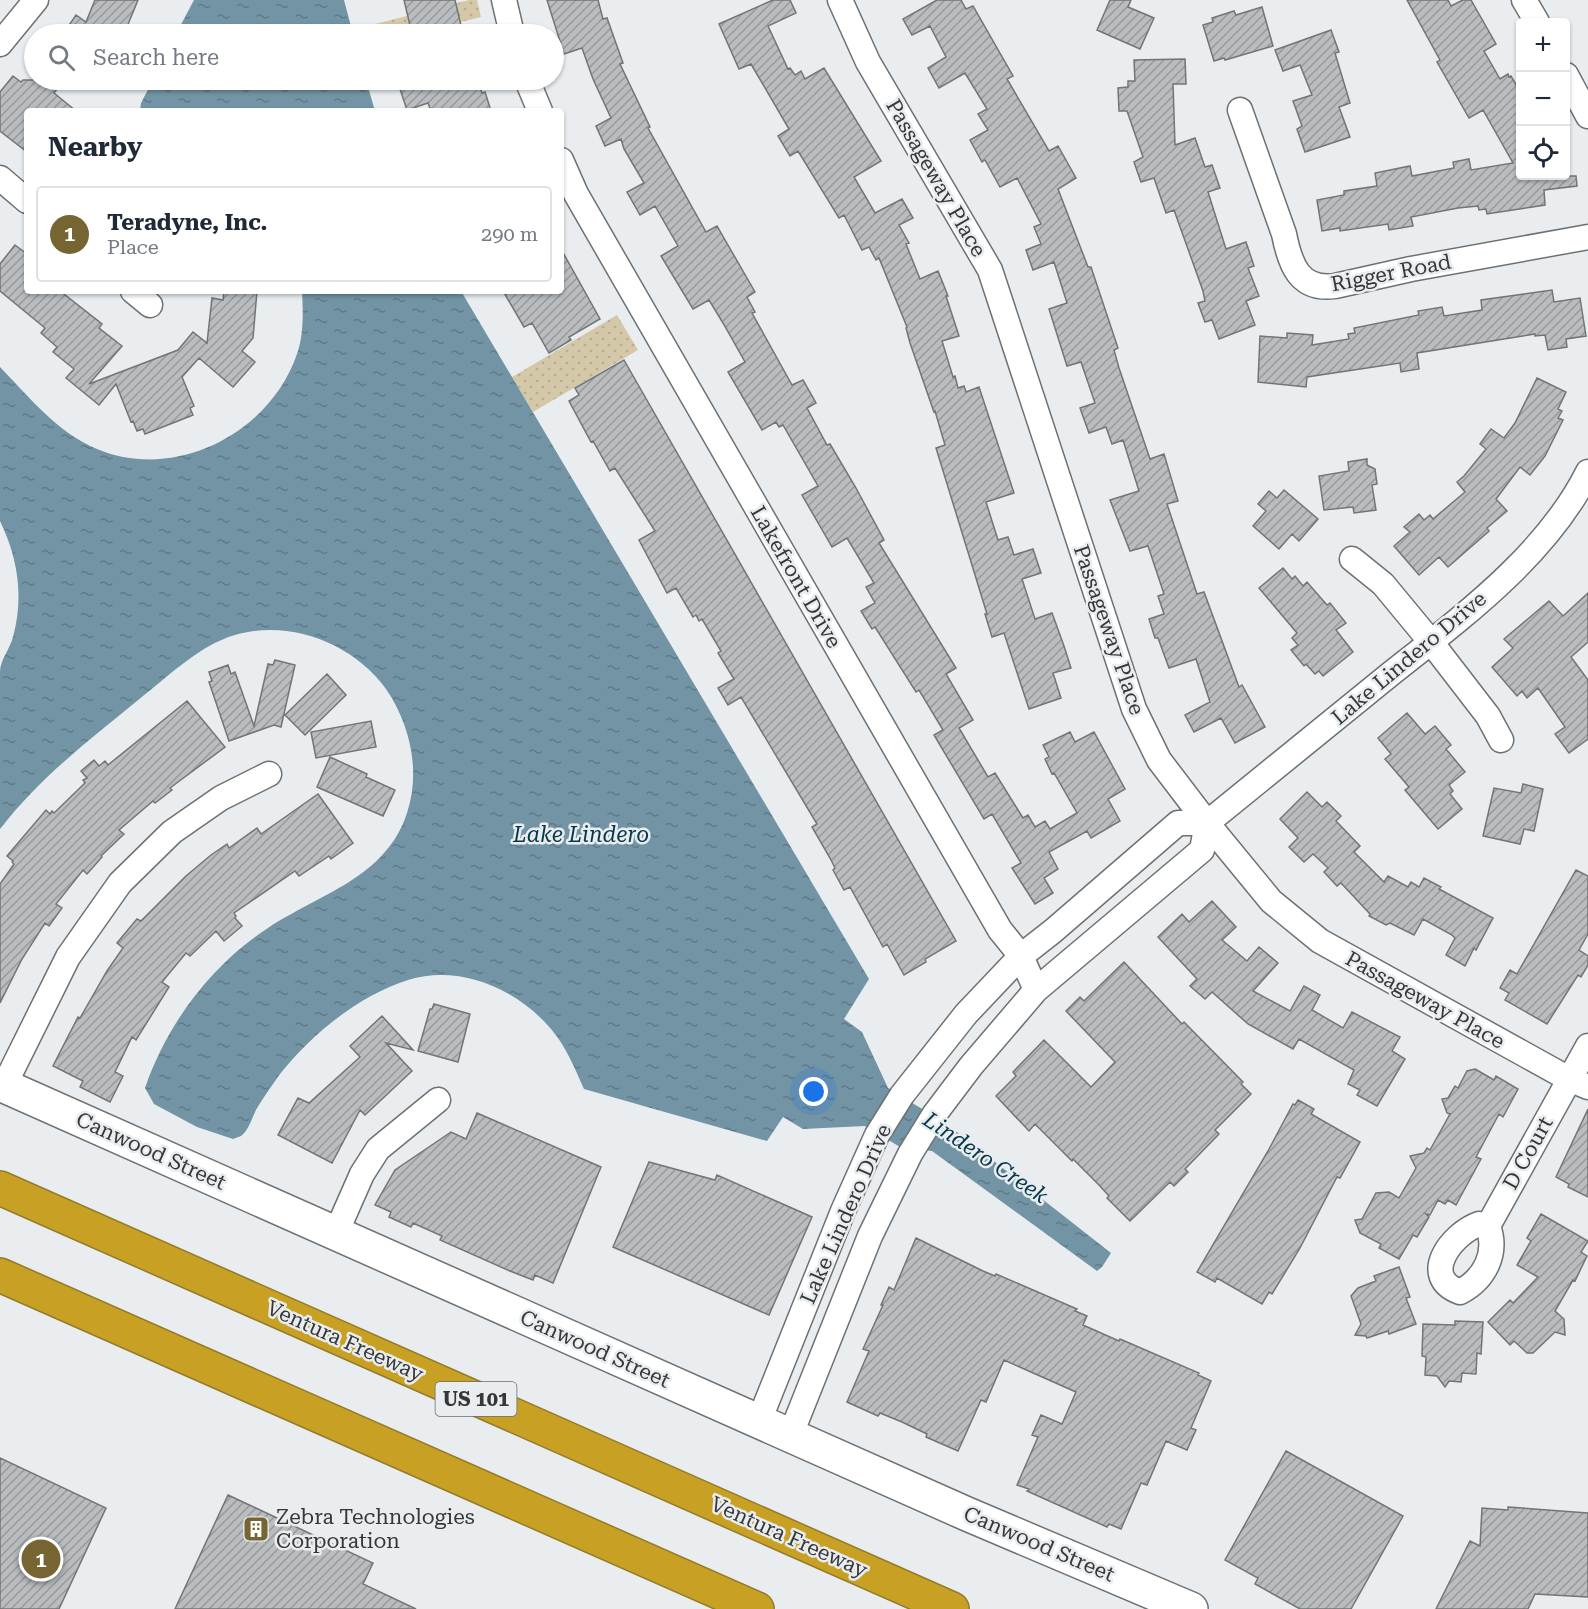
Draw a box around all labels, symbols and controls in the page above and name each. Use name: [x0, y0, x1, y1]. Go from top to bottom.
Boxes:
map controls: [1516, 18, 1570, 180]
button: +: [1516, 18, 1570, 72]
search box: [24, 24, 564, 90]
icon: search: [45, 41, 78, 74]
text: Search here: [93, 45, 219, 70]
button: −: [1516, 72, 1570, 126]
street label: Passageway Place: [881, 95, 991, 261]
button: locate: [1516, 126, 1570, 180]
text: Nearby: [48, 132, 142, 162]
text: Teradyne, Inc.: [107, 210, 268, 235]
text: 1: [64, 222, 75, 246]
text: 290 m: [481, 222, 538, 246]
text: Place: [107, 235, 159, 259]
street label: Rigger Road: [1329, 249, 1454, 296]
street label: Lakefront Drive: [746, 502, 846, 652]
street label: Passageway Place: [1069, 542, 1149, 718]
street label: Lake Lindero Drive: [1327, 587, 1491, 729]
water label: Lake Lindero: [512, 822, 649, 847]
street label: Passageway Place: [1341, 946, 1509, 1054]
your location: [799, 1077, 828, 1106]
water label: Lindero Creek: [918, 1106, 1053, 1208]
street label: Canwood Street: [72, 1107, 230, 1195]
street label: D Court: [1498, 1112, 1558, 1194]
street label: Lake Lindero Drive: [796, 1121, 896, 1307]
street label: Ventura Freeway: [263, 1296, 427, 1387]
street label: Canwood Street: [516, 1305, 674, 1393]
road number: US 101: [436, 1382, 516, 1416]
street label: Ventura Freeway: [707, 1492, 871, 1583]
street label: Canwood Street: [960, 1501, 1118, 1587]
place label: Zebra Technologies Corporation: [276, 1505, 475, 1553]
building icon: Zebra Technologies Corporation: [241, 1514, 271, 1544]
pin: 1: [22, 1536, 60, 1582]

